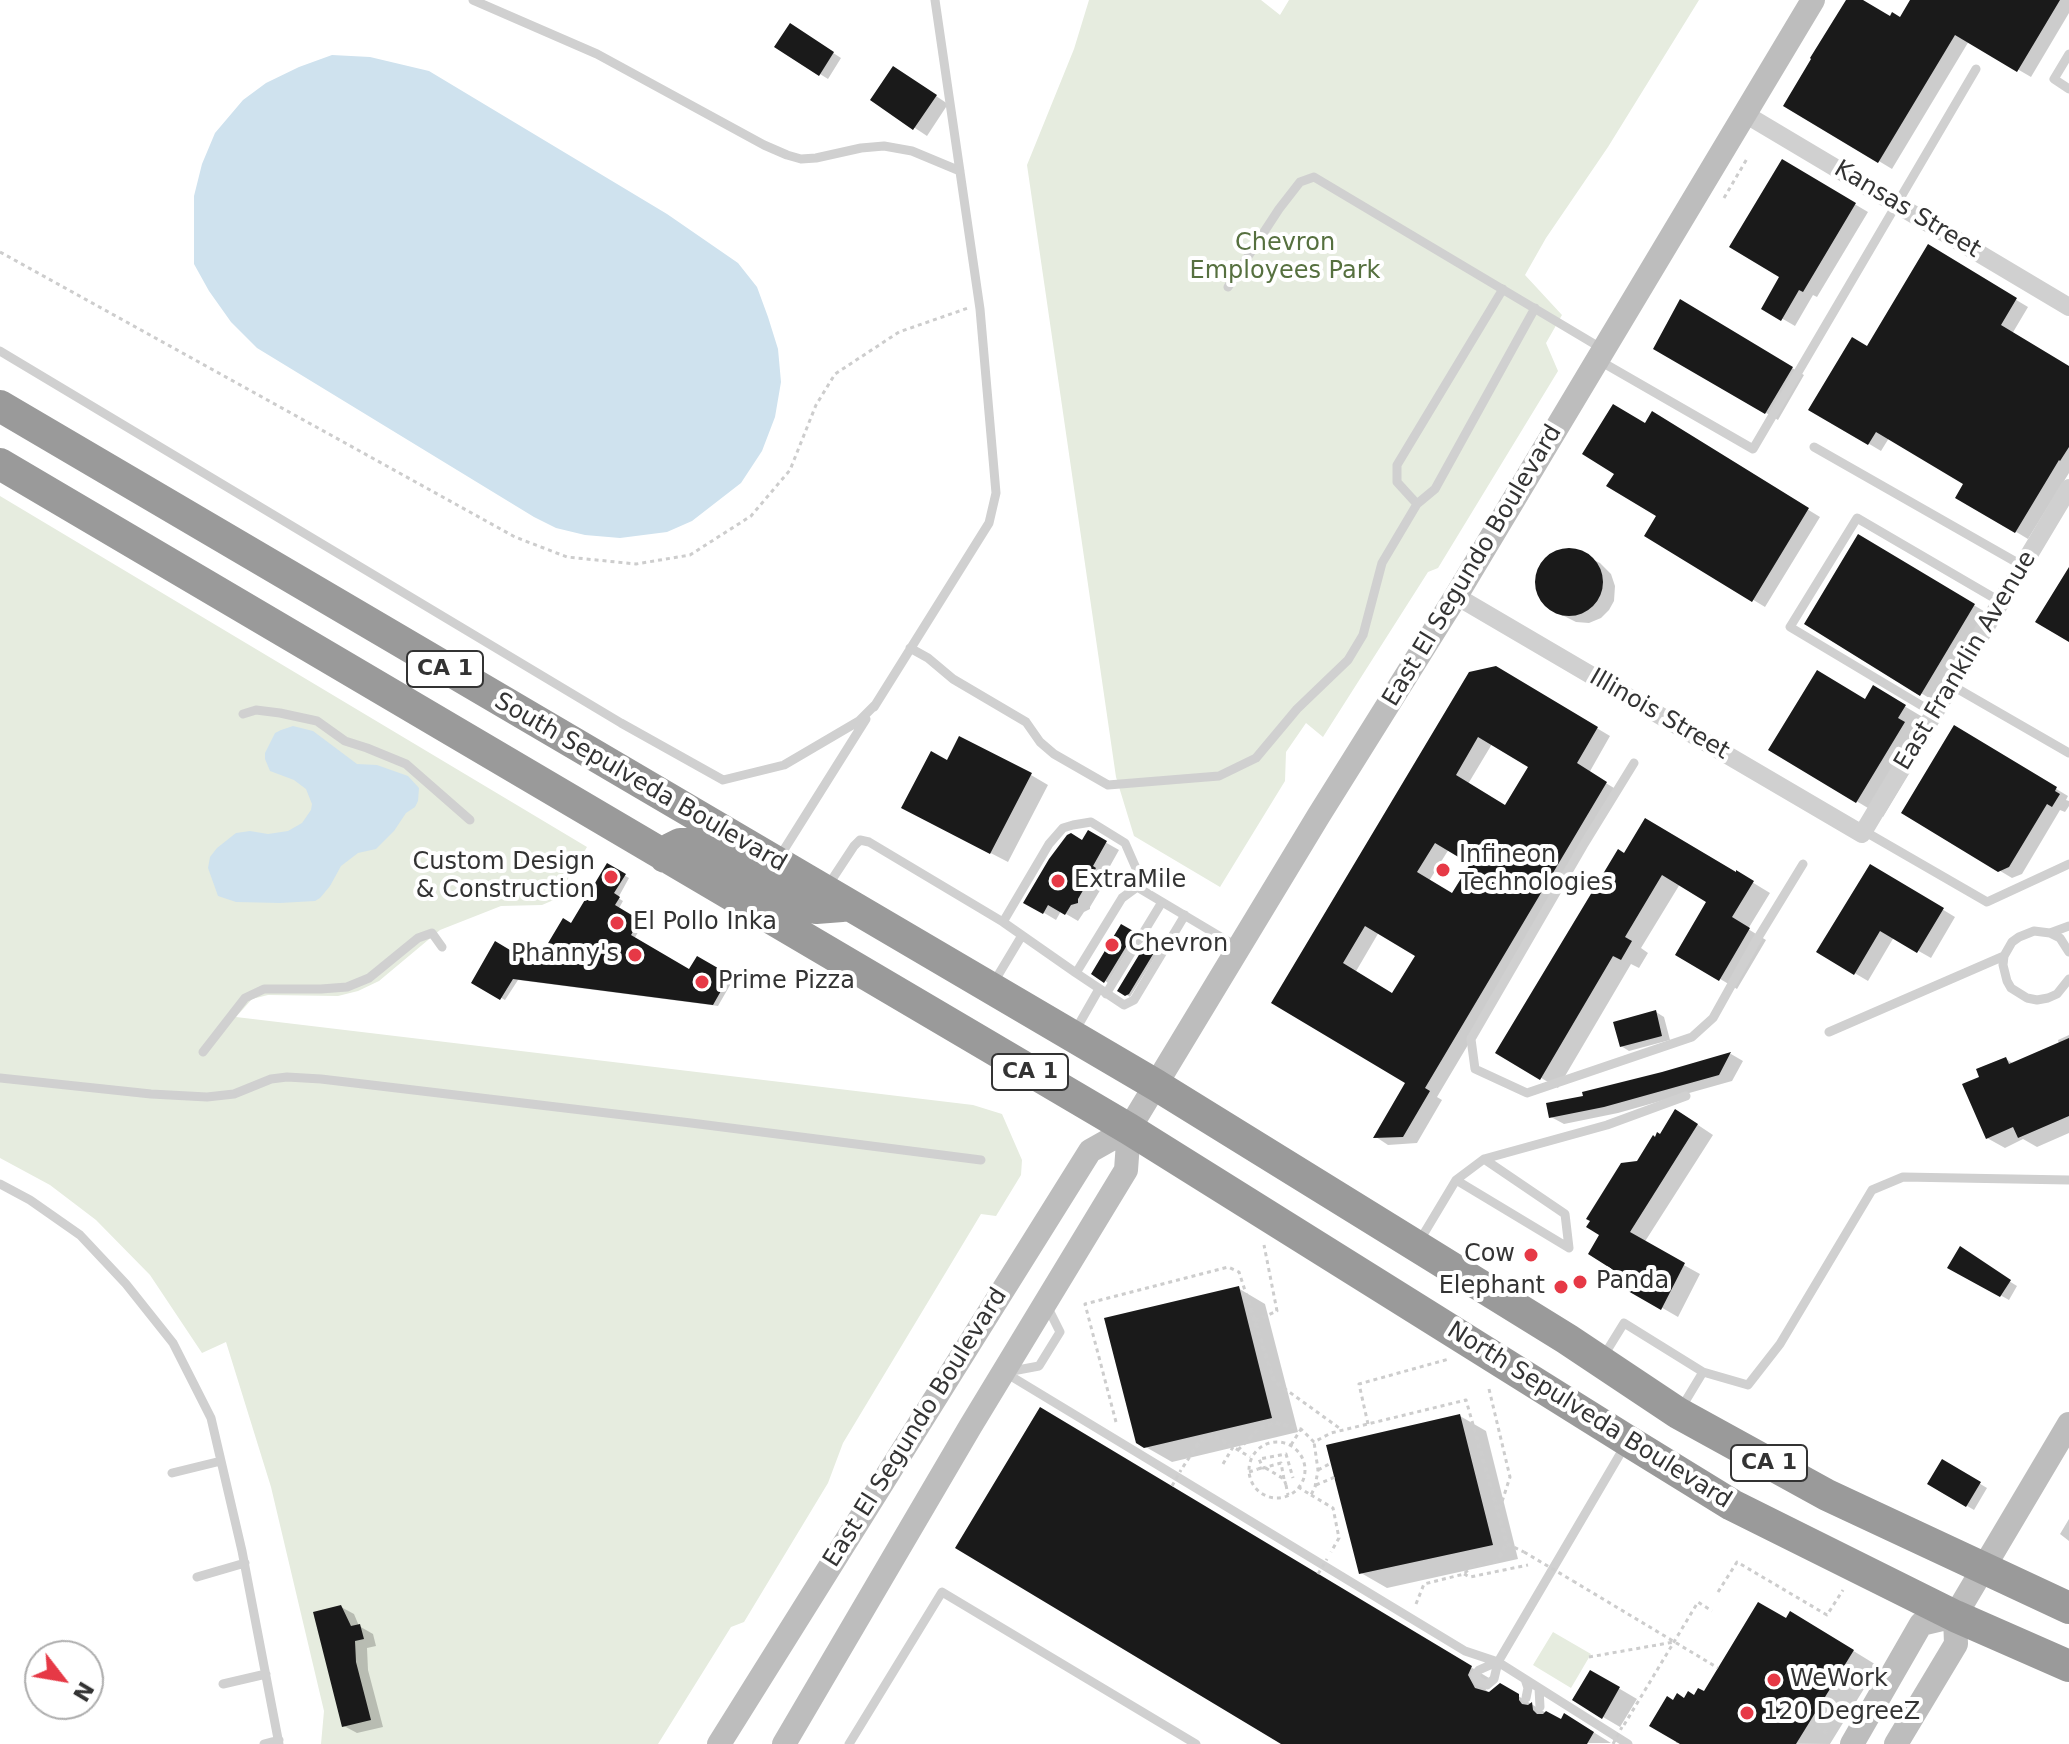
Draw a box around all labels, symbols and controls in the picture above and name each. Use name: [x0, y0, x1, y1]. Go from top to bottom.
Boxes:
street label: Kansas Street: [1829, 155, 1985, 265]
park label: Chevron Employees Park: [1190, 230, 1380, 286]
street label: East El Segundo Boulevard: [1377, 420, 1569, 712]
street label: East Franklin Avenue: [1889, 546, 2043, 776]
road number: CA 1: [407, 651, 483, 687]
street label: Illinois Street: [1584, 663, 1734, 767]
street label: South Sepulveda Boulevard: [489, 687, 791, 879]
place label: Infineon Technologies: [1459, 842, 1613, 898]
place label: Custom Design & Construction: [413, 849, 595, 905]
marker: Infineon Technologies: [1434, 861, 1452, 879]
place label: ExtraMile: [1074, 867, 1186, 895]
marker: Custom Design & Construction: [602, 868, 620, 886]
marker: ExtraMile: [1049, 872, 1067, 890]
place label: El Pollo Inka: [633, 909, 777, 937]
marker: El Pollo Inka: [608, 914, 626, 932]
place label: Chevron: [1128, 931, 1228, 959]
marker: Chevron: [1103, 936, 1121, 954]
place label: Phanny's: [511, 941, 619, 969]
marker: Phanny's: [626, 946, 644, 964]
place label: Prime Pizza: [718, 968, 855, 996]
marker: Prime Pizza: [693, 973, 711, 991]
road number: CA 1: [992, 1054, 1068, 1090]
place label: Cow: [1464, 1241, 1515, 1269]
marker: Cow: [1522, 1246, 1540, 1264]
place label: Panda: [1596, 1268, 1669, 1296]
place label: Elephant: [1439, 1273, 1545, 1301]
marker: Panda: [1571, 1273, 1589, 1291]
marker: Elephant: [1552, 1278, 1570, 1296]
street label: East El Segundo Boulevard: [818, 1283, 1014, 1573]
street label: North Sepulveda Boulevard: [1442, 1316, 1736, 1516]
road number: CA 1: [1731, 1445, 1807, 1481]
north arrow: [24, 1640, 104, 1720]
place label: WeWork: [1790, 1666, 1888, 1694]
marker: WeWork: [1765, 1671, 1783, 1689]
text: N: [68, 1677, 99, 1706]
place label: 120 DegreeZ: [1763, 1699, 1920, 1727]
marker: 120 DegreeZ: [1738, 1704, 1756, 1722]

